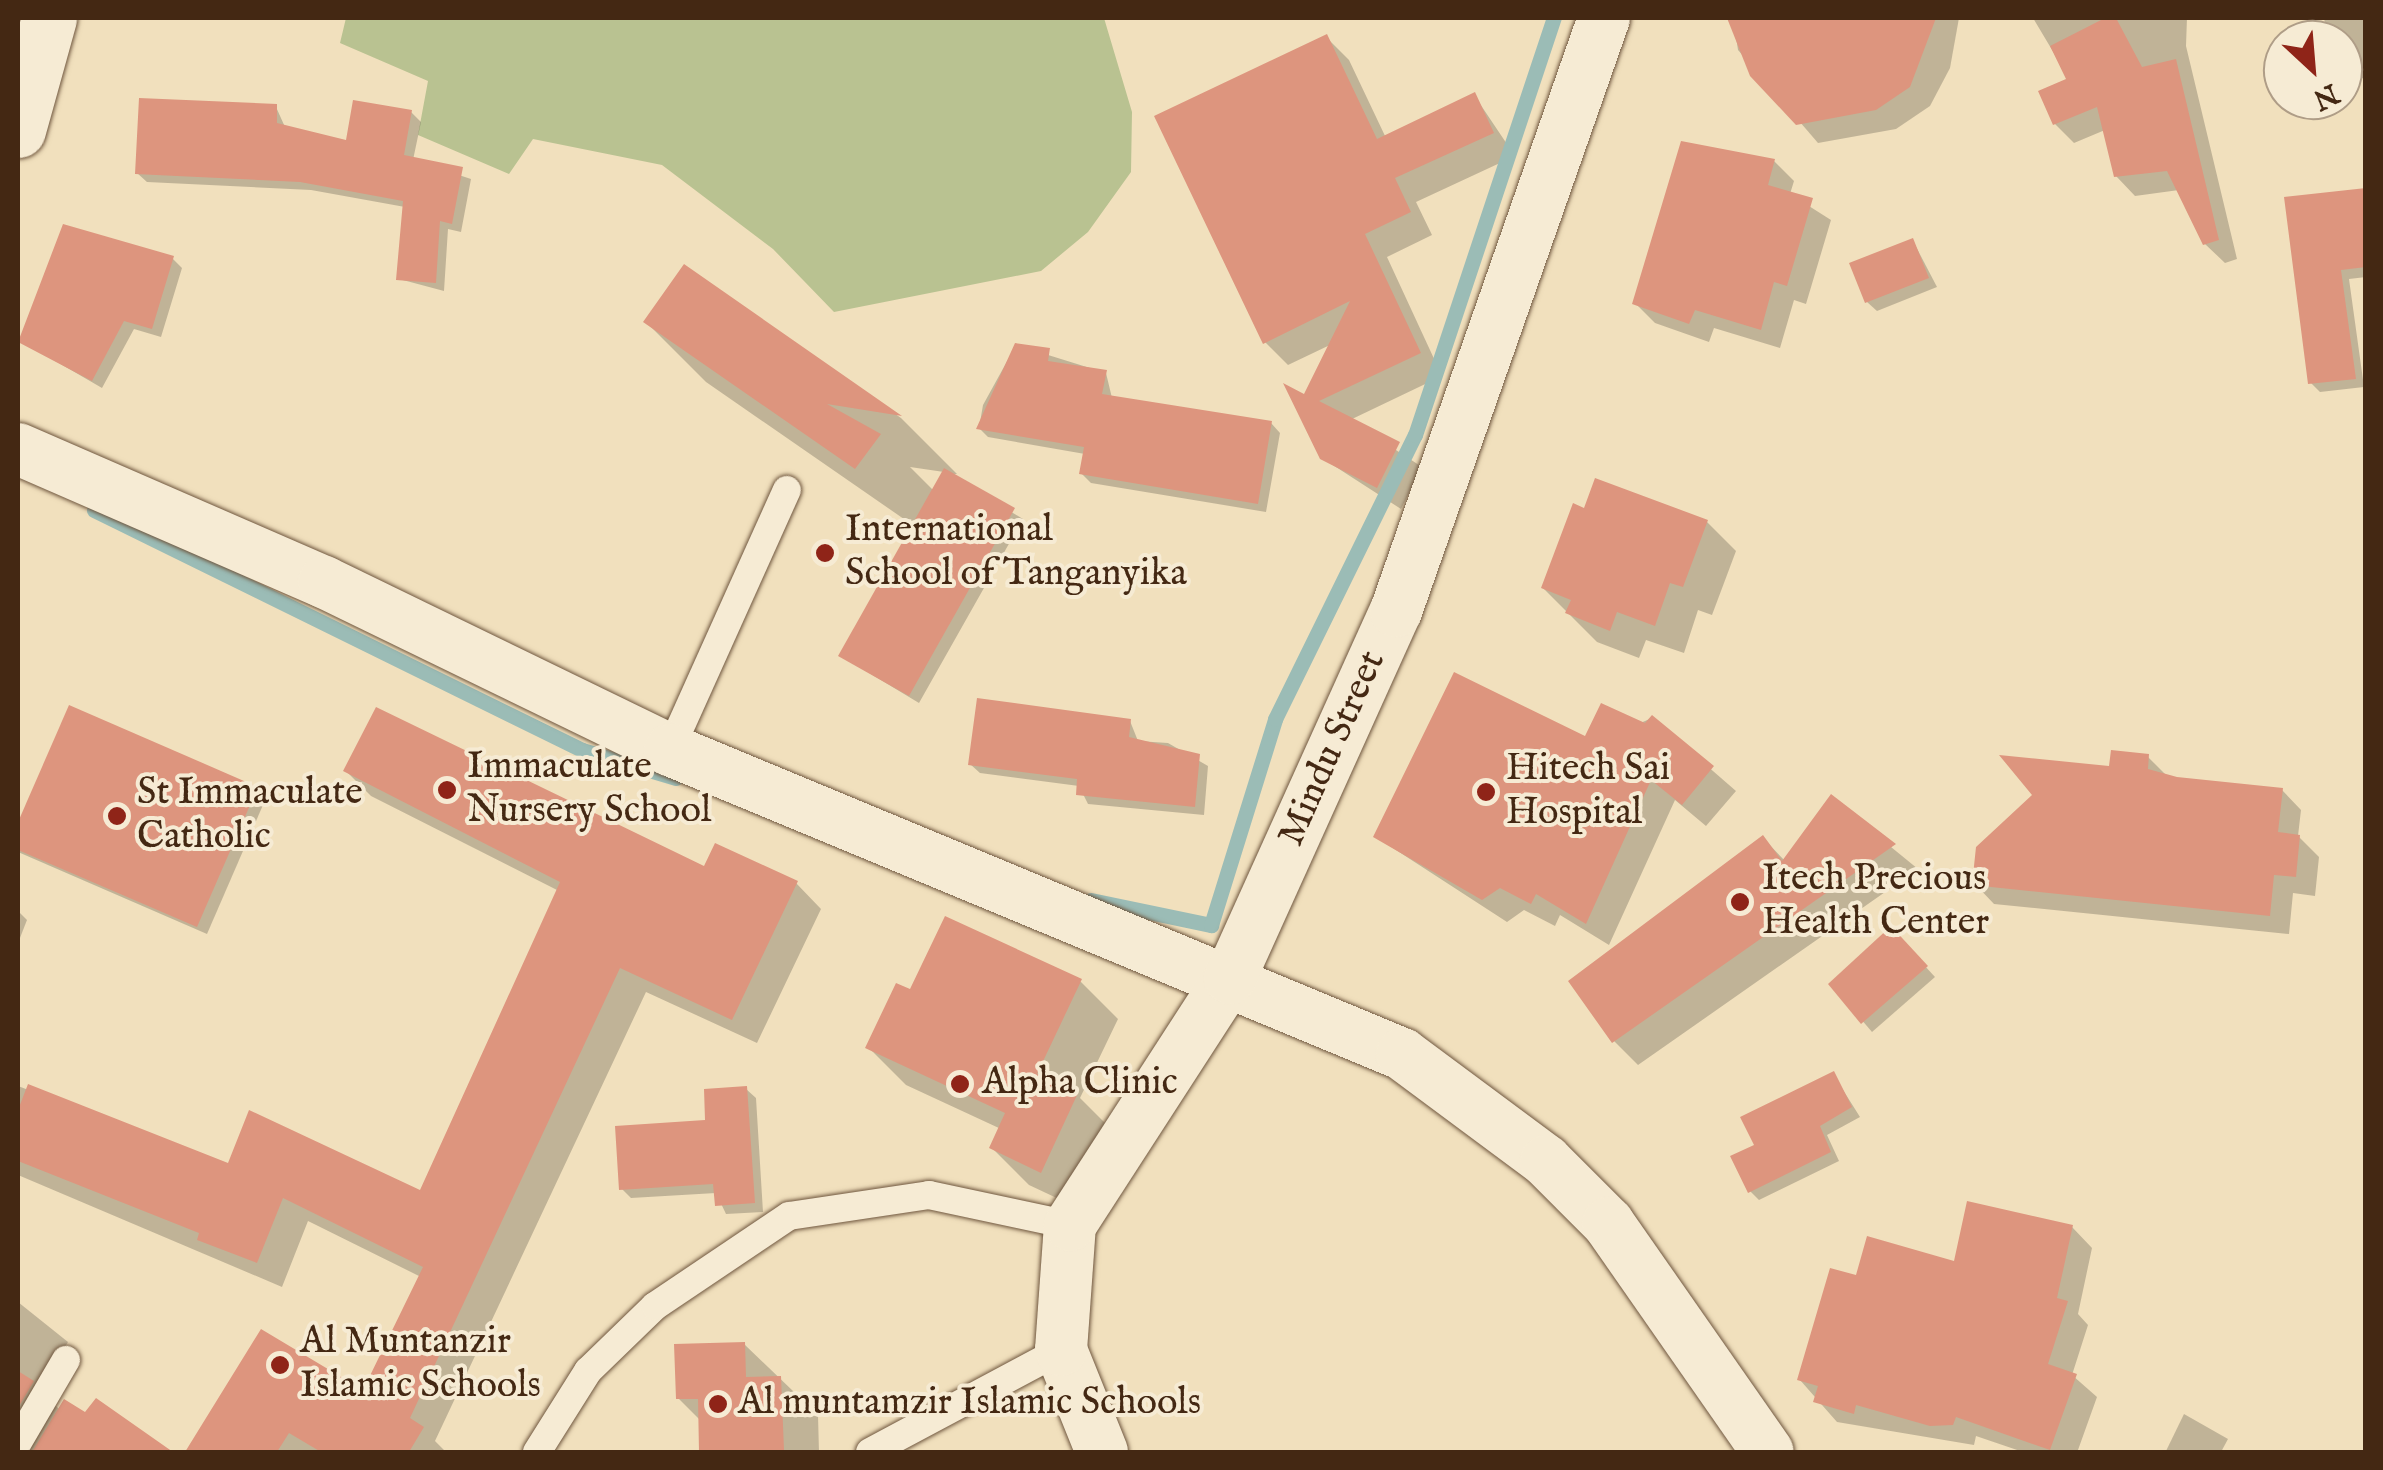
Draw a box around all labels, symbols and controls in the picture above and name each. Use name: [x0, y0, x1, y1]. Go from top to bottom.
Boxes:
north arrow: [2263, 20, 2363, 120]
text: N: [2307, 75, 2344, 117]
place label: International School of Tanganyika: [845, 508, 1187, 598]
marker: International School of Tanganyika: [814, 542, 836, 564]
street label: Mindu Street: [1270, 644, 1396, 854]
place label: Immaculate Nursery School: [467, 745, 711, 834]
place label: Hitech Sai Hospital: [1506, 747, 1670, 836]
place label: St Immaculate Catholic: [137, 771, 363, 861]
marker: Immaculate Nursery School: [436, 779, 458, 801]
marker: Hitech Sai Hospital: [1475, 781, 1497, 803]
marker: St Immaculate Catholic: [106, 805, 128, 827]
place label: Itech Precious Health Center: [1762, 857, 1989, 946]
marker: Itech Precious Health Center: [1727, 889, 1753, 915]
place label: Alpha Clinic: [982, 1061, 1178, 1107]
marker: Alpha Clinic: [947, 1071, 973, 1097]
place label: Al Muntanzir Islamic Schools: [300, 1320, 541, 1410]
marker: Al Muntanzir Islamic Schools: [269, 1354, 291, 1376]
place label: Al muntamzir Islamic Schools: [738, 1381, 1201, 1427]
marker: Al muntamzir Islamic Schools: [707, 1393, 729, 1415]

